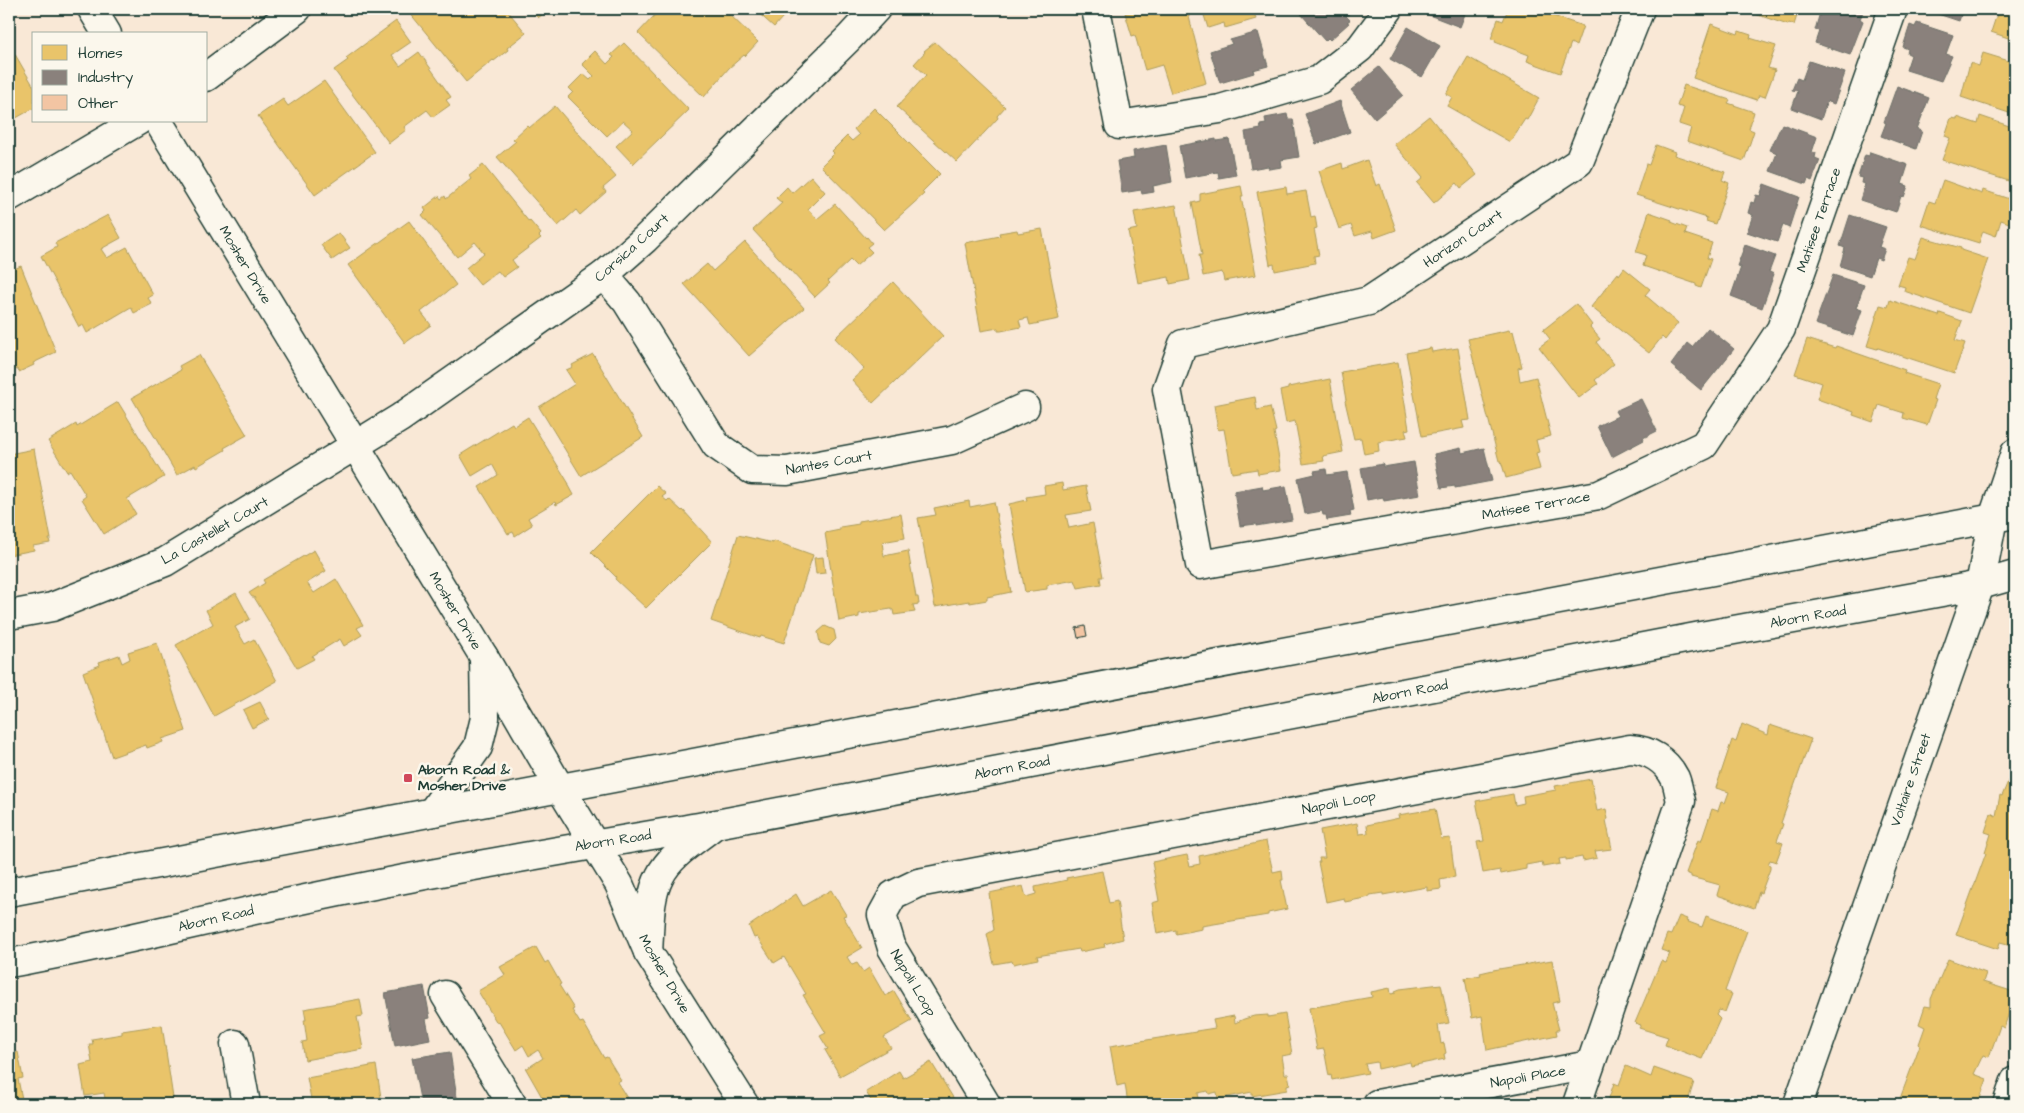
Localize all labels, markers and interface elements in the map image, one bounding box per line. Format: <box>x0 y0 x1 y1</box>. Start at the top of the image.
legend <box>32 32 208 122</box>
text: Homes <box>78 43 123 64</box>
text: Industry <box>78 67 133 89</box>
text: Other <box>78 93 118 114</box>
street label: Matisee Terrace <box>1792 165 1846 275</box>
street label: Horizon Court <box>1419 205 1507 273</box>
street label: Corsica Court <box>590 209 674 287</box>
street label: Mosher Drive <box>214 222 276 308</box>
street label: Nantes Court <box>784 446 874 480</box>
street label: Matisee Terrace <box>1480 487 1592 525</box>
street label: La Castellet Court <box>157 492 273 570</box>
street label: Mosher Drive <box>424 568 486 654</box>
street label: Aborn Road <box>1768 600 1848 634</box>
street label: Aborn Road <box>1370 675 1450 709</box>
street label: Voltaire Street <box>1886 730 1936 830</box>
street label: Aborn Road <box>972 751 1052 785</box>
place label: Aborn Road & Mosher Drive <box>418 760 511 796</box>
marker: Aborn Road & Mosher Drive <box>402 772 414 784</box>
street label: Napoli Loop <box>1300 786 1378 820</box>
street label: Aborn Road <box>573 825 653 857</box>
street label: Aborn Road <box>176 901 256 937</box>
street label: Mosher Drive <box>633 931 695 1018</box>
street label: Napoli Loop <box>885 946 941 1020</box>
street label: Napoli Place <box>1489 1060 1568 1093</box>

